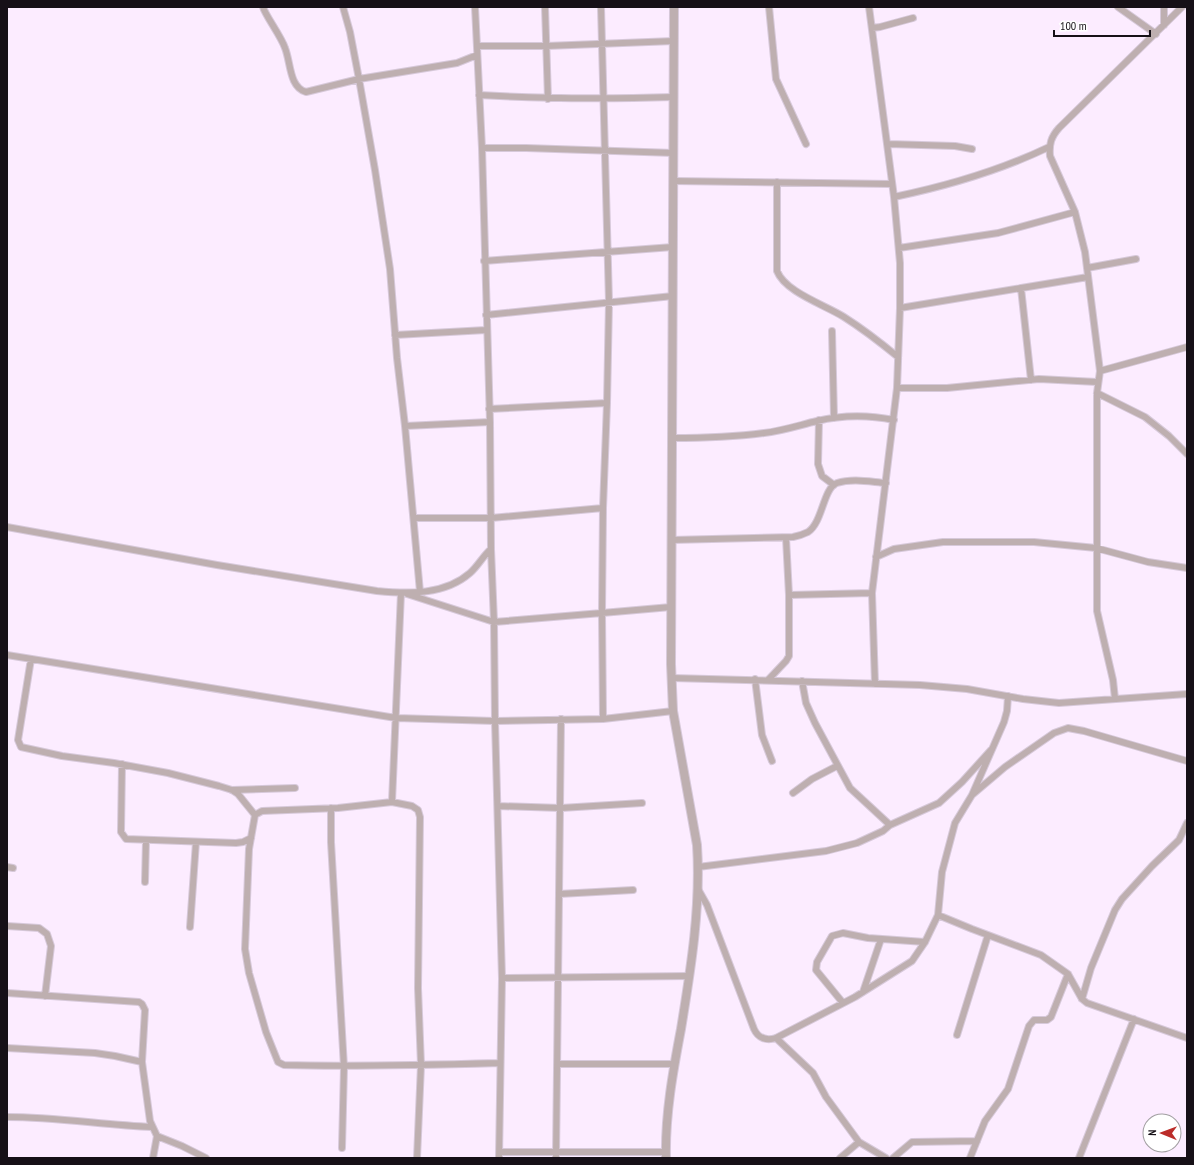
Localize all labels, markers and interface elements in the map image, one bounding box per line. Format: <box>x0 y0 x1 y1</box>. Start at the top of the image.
scale bar <box>1054 12 1150 38</box>
text: 100 m <box>1060 18 1087 33</box>
north arrow <box>1142 1113 1182 1153</box>
text: N <box>1145 1130 1159 1136</box>

